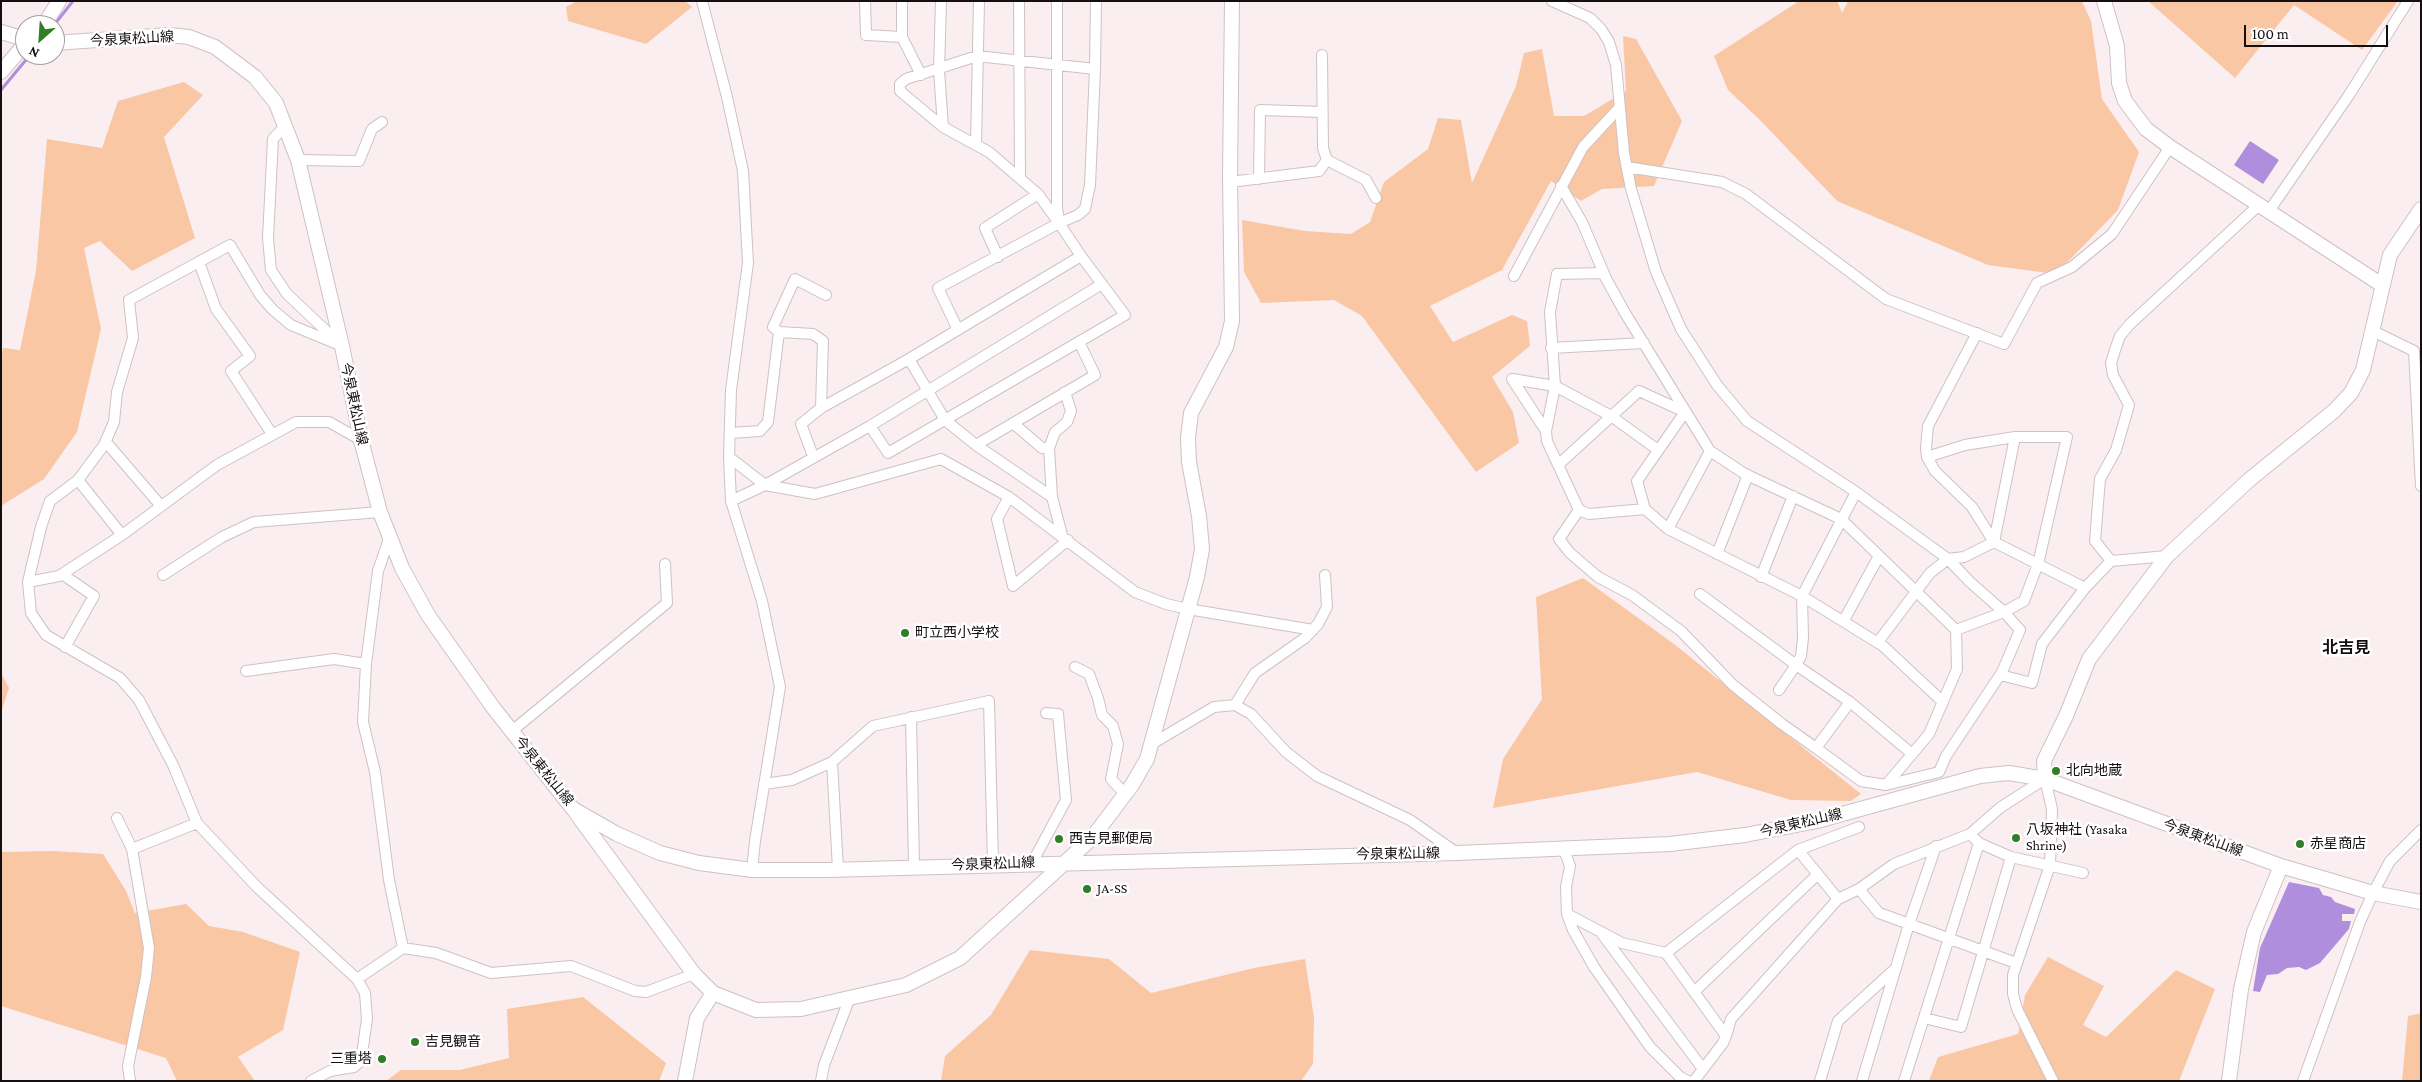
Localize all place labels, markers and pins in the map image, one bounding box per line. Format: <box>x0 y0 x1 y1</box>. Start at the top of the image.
place label: 町立西小学校 <box>915 625 999 641</box>
marker: 町立西小学校 <box>899 627 911 639</box>
place label: 北向地蔵 <box>2066 763 2122 779</box>
marker: 北向地蔵 <box>2050 765 2062 777</box>
place label: 八坂神社 (Yasaka Shrine) <box>2026 822 2128 854</box>
place label: 西吉見郵便局 <box>1069 831 1153 847</box>
marker: 八坂神社 (Yasaka Shrine) <box>2010 832 2022 844</box>
marker: 西吉見郵便局 <box>1053 833 1065 845</box>
place label: 赤星商店 <box>2310 836 2366 852</box>
marker: 赤星商店 <box>2294 838 2306 850</box>
place label: JA-SS <box>1097 881 1127 897</box>
marker: JA-SS <box>1081 883 1093 895</box>
place label: 吉見観音 <box>425 1034 481 1050</box>
marker: 吉見観音 <box>409 1036 421 1048</box>
place label: 三重塔 <box>330 1051 372 1067</box>
marker: 三重塔 <box>376 1053 388 1065</box>

